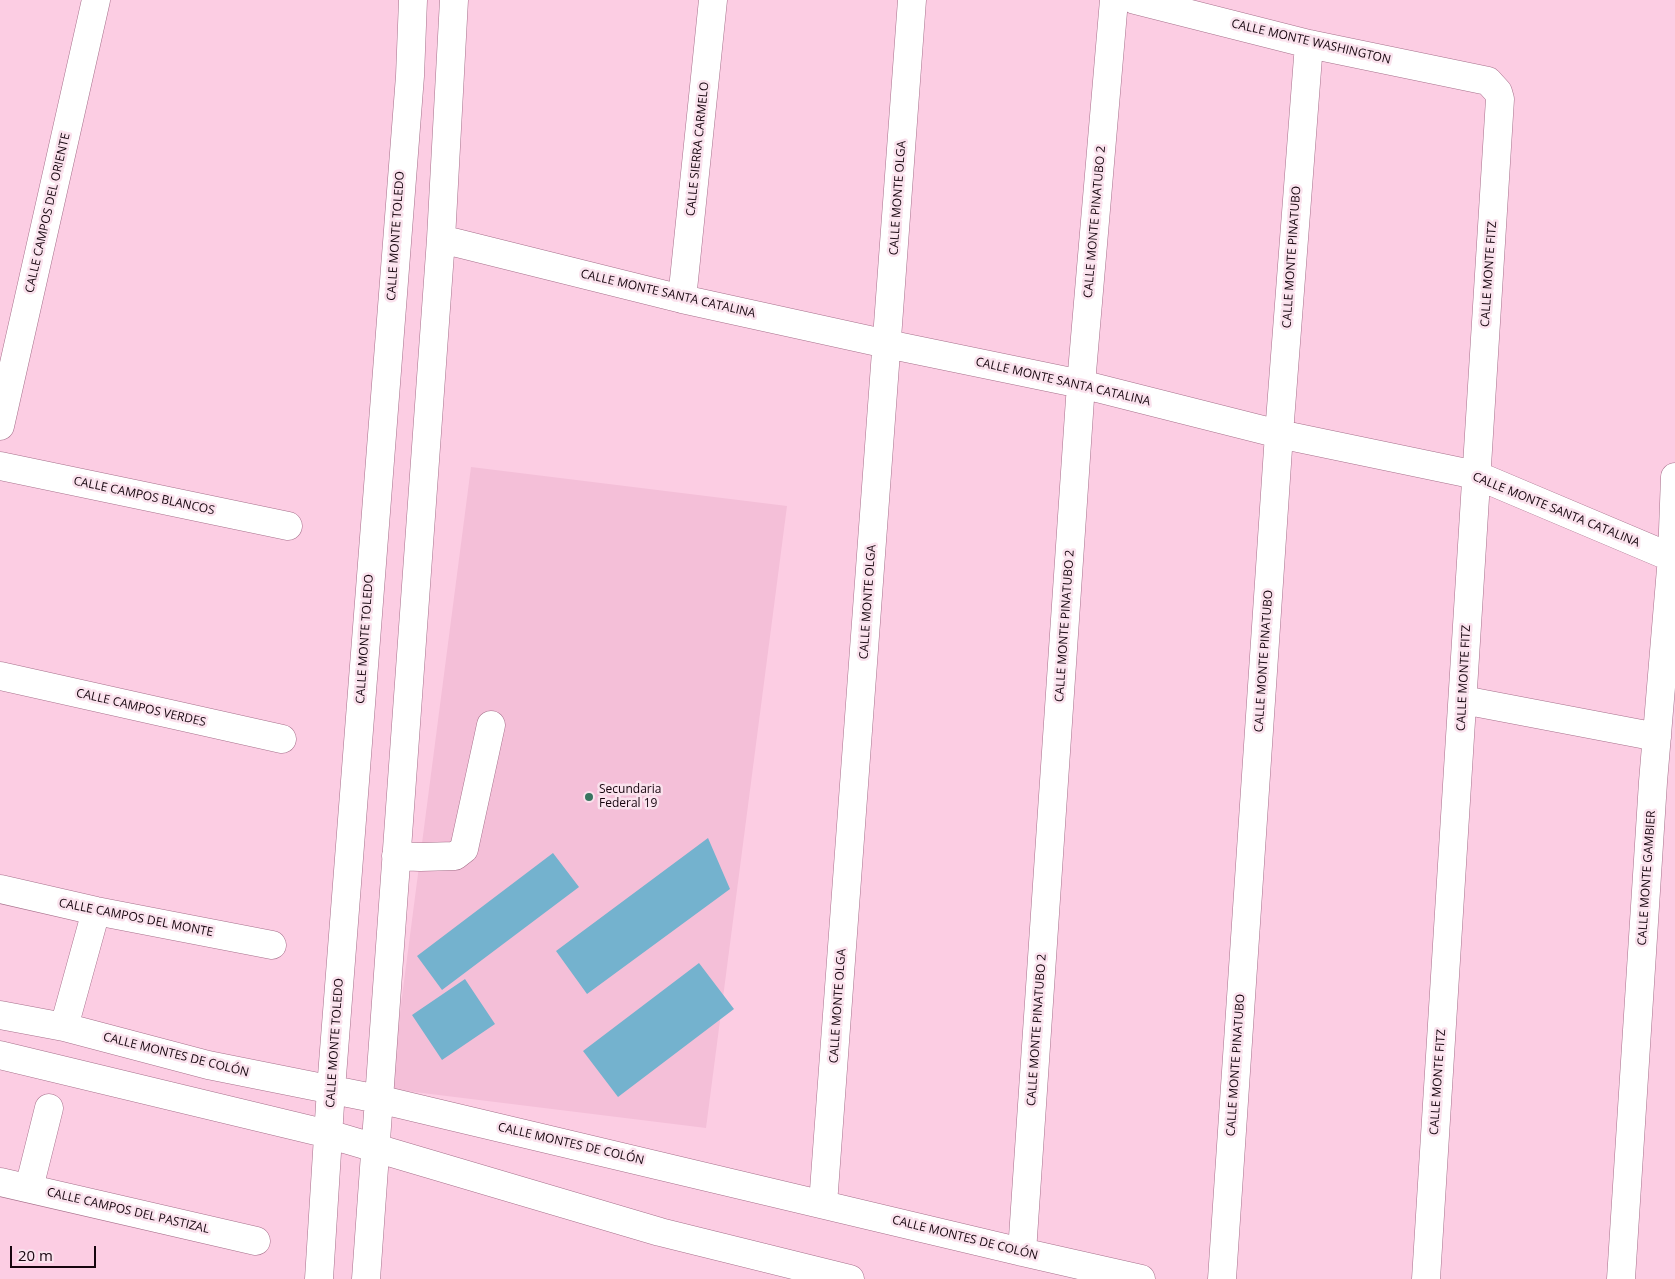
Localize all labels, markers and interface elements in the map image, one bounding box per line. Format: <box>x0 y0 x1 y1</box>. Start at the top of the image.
street label: CALLE MONTE WASHINGTON <box>1230 17 1392 67</box>
street label: CALLE SIERRA CARMELO <box>684 81 712 217</box>
street label: CALLE CAMPOS DEL ORIENTE <box>23 132 73 294</box>
street label: CALLE MONTE OLGA <box>887 140 909 256</box>
street label: CALLE MONTE PINATUBO 2 <box>1081 145 1109 299</box>
street label: CALLE MONTE TOLEDO <box>384 171 408 301</box>
street label: CALLE MONTE PINATUBO <box>1280 185 1304 329</box>
street label: CALLE MONTE FITZ <box>1478 221 1500 327</box>
street label: CALLE MONTE SANTA CATALINA <box>579 267 757 321</box>
street label: CALLE MONTE SANTA CATALINA <box>974 355 1152 409</box>
street label: CALLE MONTE SANTA CATALINA <box>1470 470 1642 550</box>
street label: CALLE CAMPOS BLANCOS <box>72 474 216 518</box>
street label: CALLE MONTE OLGA <box>857 544 879 660</box>
street label: CALLE MONTE PINATUBO 2 <box>1052 549 1078 703</box>
street label: CALLE MONTE TOLEDO <box>353 574 377 704</box>
street label: CALLE MONTE PINATUBO <box>1252 589 1276 733</box>
street label: CALLE MONTE FITZ <box>1454 625 1474 731</box>
street label: CALLE CAMPOS VERDES <box>75 686 207 730</box>
place label: Secundaria Federal 19 <box>599 783 661 811</box>
marker: Secundaria Federal 19 <box>583 791 595 803</box>
street label: CALLE MONTE GAMBIER <box>1635 810 1659 946</box>
street label: CALLE CAMPOS DEL MONTE <box>58 896 214 940</box>
street label: CALLE MONTE OLGA <box>827 948 849 1064</box>
street label: CALLE MONTE PINATUBO 2 <box>1024 953 1050 1107</box>
street label: CALLE MONTE TOLEDO <box>323 978 347 1108</box>
street label: CALLE MONTE PINATUBO <box>1224 993 1248 1137</box>
street label: CALLE MONTE FITZ <box>1427 1029 1449 1135</box>
street label: CALLE MONTES DE COLÓN <box>102 1030 250 1080</box>
street label: CALLE MONTES DE COLÓN <box>496 1120 646 1168</box>
street label: CALLE CAMPOS DEL PASTIZAL <box>45 1185 211 1237</box>
street label: CALLE MONTES DE COLÓN <box>891 1213 1039 1263</box>
scale bar <box>12 1236 99 1268</box>
text: 20 m <box>18 1245 53 1265</box>

